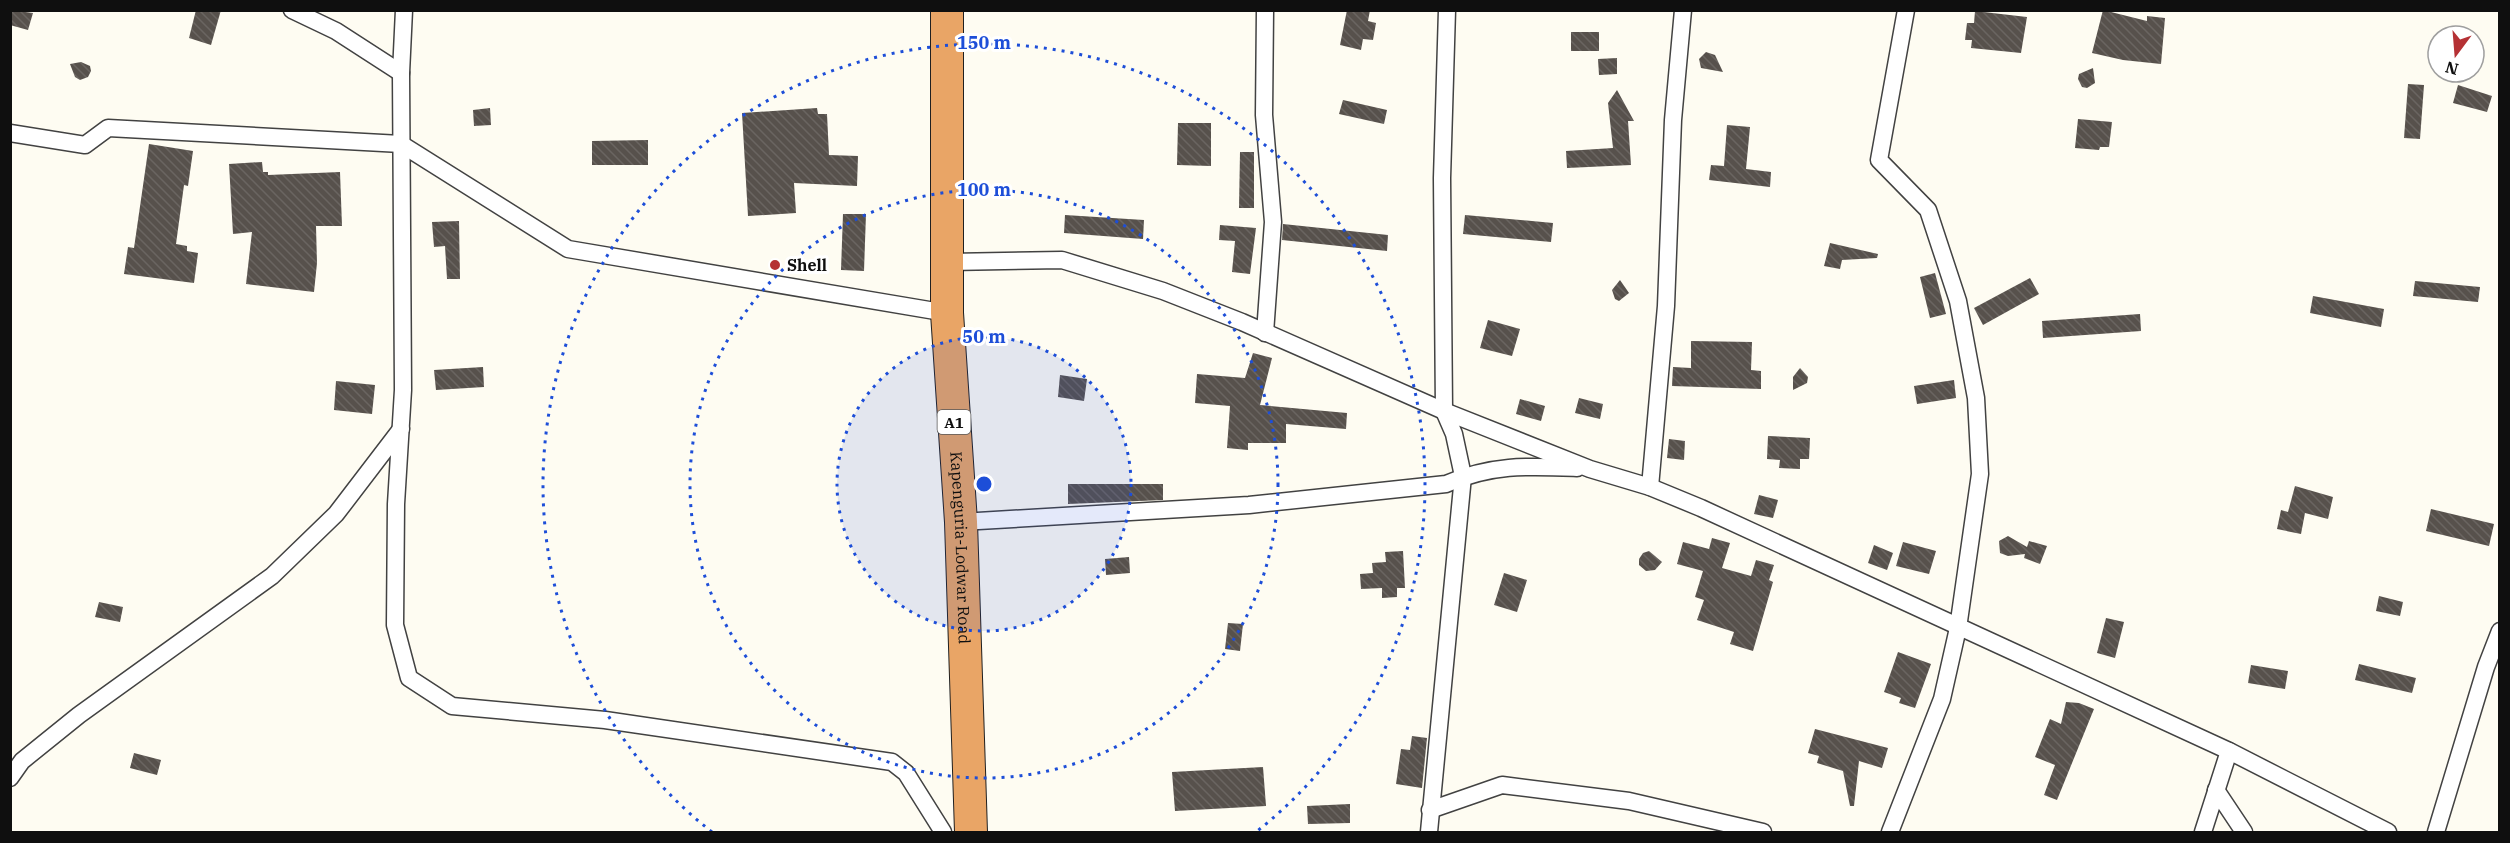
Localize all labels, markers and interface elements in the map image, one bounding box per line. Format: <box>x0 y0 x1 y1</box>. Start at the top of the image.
north arrow <box>2426 24 2486 84</box>
text: 150 m <box>957 31 1012 54</box>
text: N <box>2443 57 2461 80</box>
text: 100 m <box>957 178 1012 201</box>
place label: Shell <box>787 255 827 275</box>
marker: Shell <box>768 258 782 272</box>
text: 50 m <box>962 325 1006 348</box>
road number: A1 <box>938 410 970 434</box>
street label: Kapenguria-Lodwar Road <box>946 451 975 645</box>
centre of rings <box>974 474 994 494</box>

